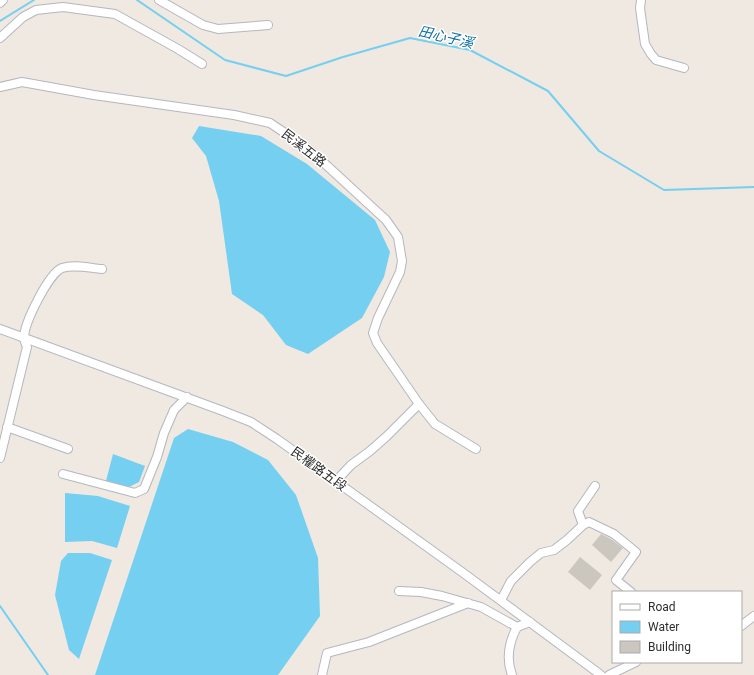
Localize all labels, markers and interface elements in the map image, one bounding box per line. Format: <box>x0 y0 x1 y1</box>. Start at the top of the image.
water label: 田心子溪 <box>417 23 477 52</box>
street label: 民溪五路 <box>279 126 329 170</box>
street label: 民權路五段 <box>288 444 350 494</box>
legend <box>612 591 742 663</box>
text: Road <box>648 600 676 614</box>
text: Water <box>648 620 679 634</box>
text: Building <box>648 640 691 654</box>

